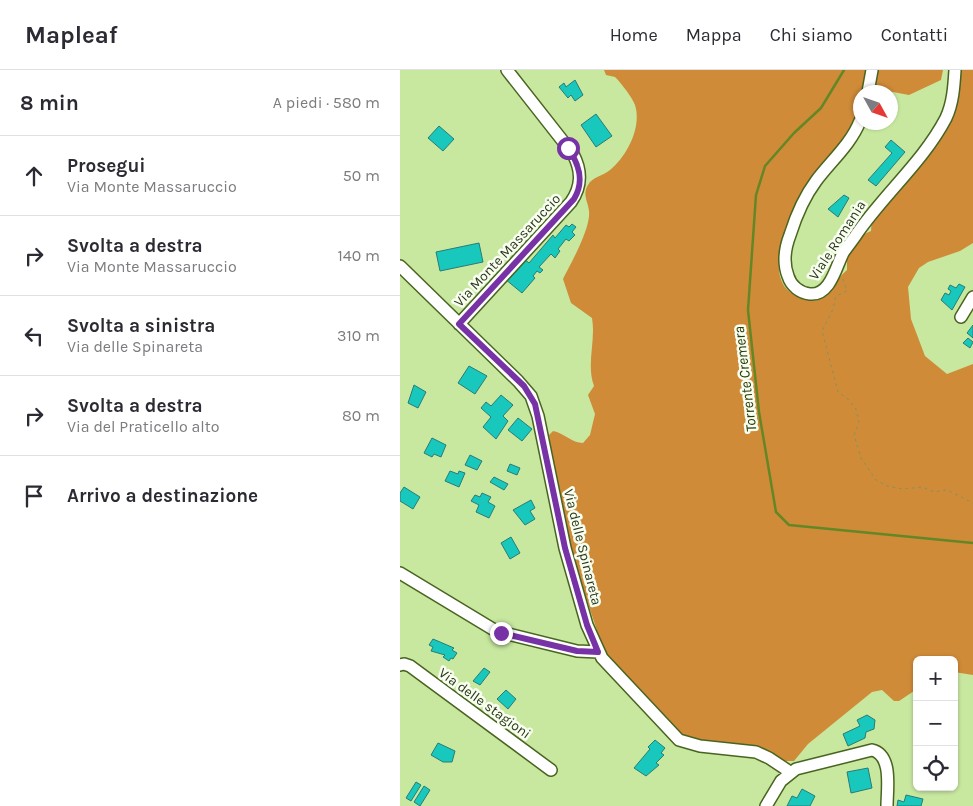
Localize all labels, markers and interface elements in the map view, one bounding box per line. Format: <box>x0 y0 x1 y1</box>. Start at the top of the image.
text: Mapleaf <box>25 21 118 49</box>
text: Home <box>610 24 658 46</box>
text: Mappa <box>686 24 742 46</box>
text: Chi siamo <box>770 24 853 46</box>
text: Contatti <box>881 24 948 46</box>
north arrow <box>853 85 898 130</box>
text: 8 min <box>20 91 79 115</box>
text: A piedi · 580 m <box>273 93 380 112</box>
route start <box>557 137 580 160</box>
text: Prosegui <box>67 155 146 177</box>
icon: ahead <box>20 162 48 190</box>
text: 50 m <box>343 166 380 185</box>
text: Via Monte Massaruccio <box>67 177 237 196</box>
street label: Via Monte Massaruccio <box>450 190 564 310</box>
street label: Viale Romania <box>805 197 869 283</box>
text: Svolta a destra <box>67 235 203 257</box>
icon: right <box>20 242 48 270</box>
text: 140 m <box>338 246 380 265</box>
text: Via Monte Massaruccio <box>67 257 237 276</box>
text: Svolta a sinistra <box>67 315 215 337</box>
icon: left <box>20 322 48 350</box>
water label: Torrente Cremera <box>730 325 760 433</box>
text: 310 m <box>337 326 380 345</box>
text: Via delle Spinareta <box>67 337 203 356</box>
text: Svolta a destra <box>67 395 203 417</box>
icon: right <box>20 402 48 430</box>
text: 80 m <box>342 406 380 425</box>
text: Via del Praticello alto <box>67 417 220 436</box>
icon: arrive <box>20 482 48 510</box>
text: Arrivo a destinazione <box>67 485 258 507</box>
street label: Via delle Spinareta <box>560 487 605 607</box>
route end <box>490 622 513 645</box>
map controls <box>913 656 958 791</box>
button: + <box>913 656 958 701</box>
street label: Via delle stagioni <box>435 664 534 742</box>
button: − <box>913 701 958 746</box>
button: locate <box>913 746 958 791</box>

